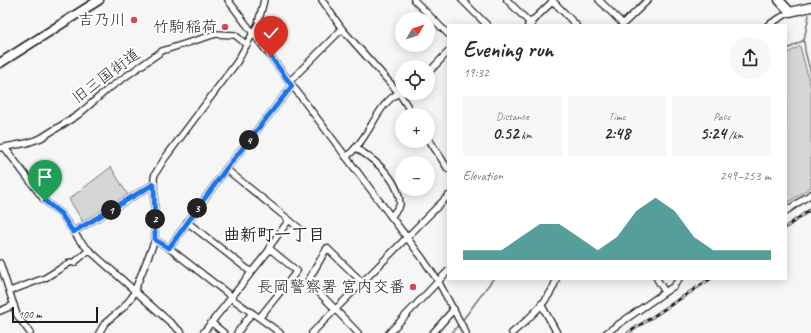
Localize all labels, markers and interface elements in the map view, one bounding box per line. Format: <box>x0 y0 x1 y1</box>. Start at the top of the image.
place label: 吉乃川 <box>78 10 126 30</box>
north arrow <box>395 12 435 52</box>
map controls <box>395 12 435 196</box>
marker: 吉乃川 <box>129 15 139 25</box>
pin <box>254 16 288 57</box>
place label: 竹駒稲荷 <box>153 17 217 37</box>
marker: 竹駒稲荷 <box>220 22 230 32</box>
icon: check <box>260 22 282 44</box>
text: Evening run <box>463 36 553 64</box>
button: share <box>729 37 771 79</box>
street label: 旧三国街道 <box>68 44 144 108</box>
button: locate <box>395 60 435 100</box>
text: 19:32 <box>463 65 489 81</box>
button: + <box>395 108 435 148</box>
text: Distance <box>496 109 529 123</box>
text: Time <box>609 109 625 123</box>
text: Pace <box>713 109 730 123</box>
text: 0.52 <box>493 123 519 144</box>
text: 2:48 <box>604 123 630 144</box>
text: 5:24 <box>700 123 726 144</box>
text: km <box>519 128 532 142</box>
text: /km <box>726 128 743 142</box>
pin: 4 <box>239 130 259 150</box>
text: 4 <box>247 133 251 147</box>
button: − <box>395 156 435 196</box>
pin <box>28 160 62 201</box>
icon: arrive <box>34 166 56 188</box>
text: Elevation <box>463 168 503 184</box>
text: 249–253 m <box>720 168 771 184</box>
pin: 3 <box>187 198 207 218</box>
pin: 1 <box>101 200 121 220</box>
text: 3 <box>195 201 199 215</box>
text: 1 <box>109 203 113 217</box>
pin: 2 <box>145 209 165 229</box>
text: 2 <box>153 212 157 226</box>
district label: 曲新町一丁目 <box>223 224 325 245</box>
place label: 長岡警察署 宮内交番 <box>257 277 405 297</box>
marker: 長岡警察署 宮内交番 <box>408 282 418 292</box>
scale bar <box>12 305 98 324</box>
text: 100 m <box>18 307 42 321</box>

